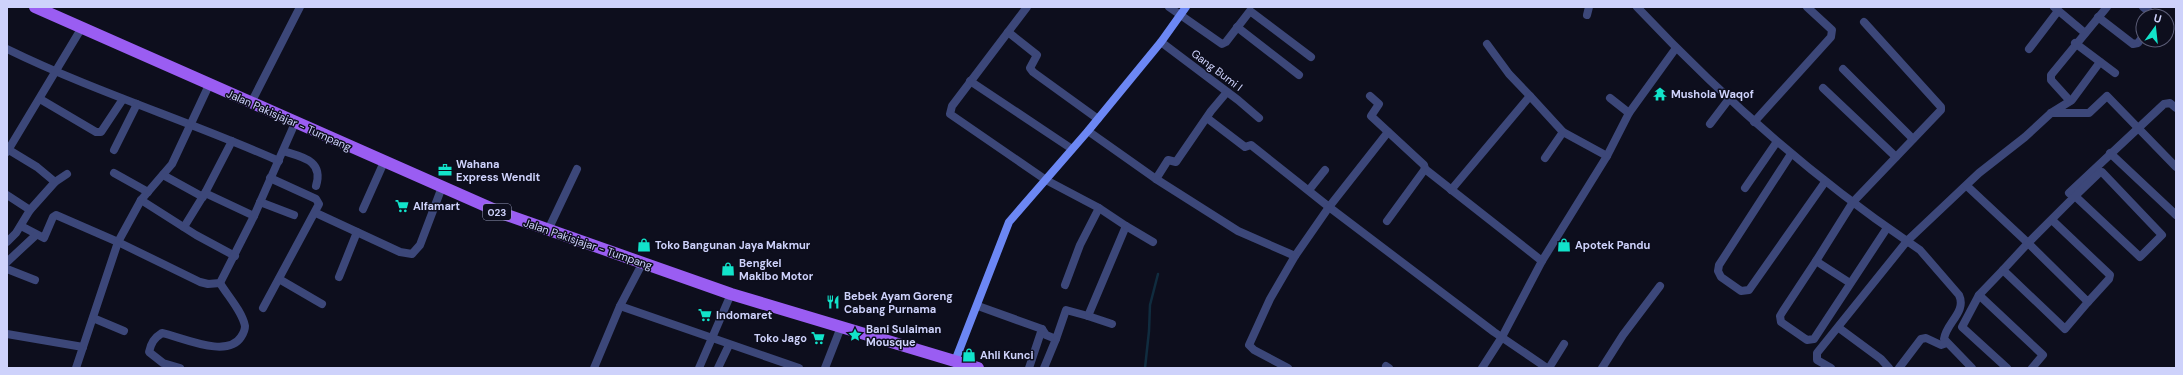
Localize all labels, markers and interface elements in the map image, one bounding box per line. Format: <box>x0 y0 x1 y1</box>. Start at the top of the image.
north arrow <box>2135 8 2175 48</box>
text: U <box>2152 11 2163 26</box>
street label: Gang Bumi I <box>1189 46 1245 94</box>
street label: Jalan Pakisjajar - Tumpang <box>224 86 354 154</box>
temple icon: Mushola Waqof <box>1652 86 1668 102</box>
place label: Mushola Waqof <box>1671 87 1754 101</box>
place label: Wahana Express Wendit <box>456 157 540 184</box>
office icon: Wahana Express Wendit <box>437 162 453 178</box>
supermarket icon: Alfamart <box>394 198 410 214</box>
place label: Alfamart <box>413 199 460 213</box>
road number: 023 <box>483 204 511 220</box>
street label: Jalan Pakisjajar - Tumpang <box>522 215 654 273</box>
shop icon: Toko Bangunan Jaya Makmur <box>636 237 652 253</box>
shop icon: Apotek Pandu <box>1556 237 1572 253</box>
place label: Toko Bangunan Jaya Makmur <box>655 238 811 252</box>
place label: Apotek Pandu <box>1575 238 1651 252</box>
place label: Bengkel Makibo Motor <box>739 256 814 283</box>
shop icon: Bengkel Makibo Motor <box>720 261 736 277</box>
place label: Bebek Ayam Goreng Cabang Purnama <box>844 289 953 316</box>
restaurant icon: Bebek Ayam Goreng Cabang Purnama <box>825 294 841 310</box>
supermarket icon: Indomaret <box>697 307 713 323</box>
place label: Indomaret <box>716 308 772 322</box>
place label: Bani Sulaiman Mousque <box>866 322 941 349</box>
place icon: Bani Sulaiman Mousque <box>847 327 863 343</box>
supermarket icon: Toko Jago <box>810 330 826 346</box>
place label: Toko Jago <box>754 331 807 345</box>
shop icon: Ahli Kunci <box>961 347 977 363</box>
place label: Ahli Kunci <box>980 348 1034 362</box>

